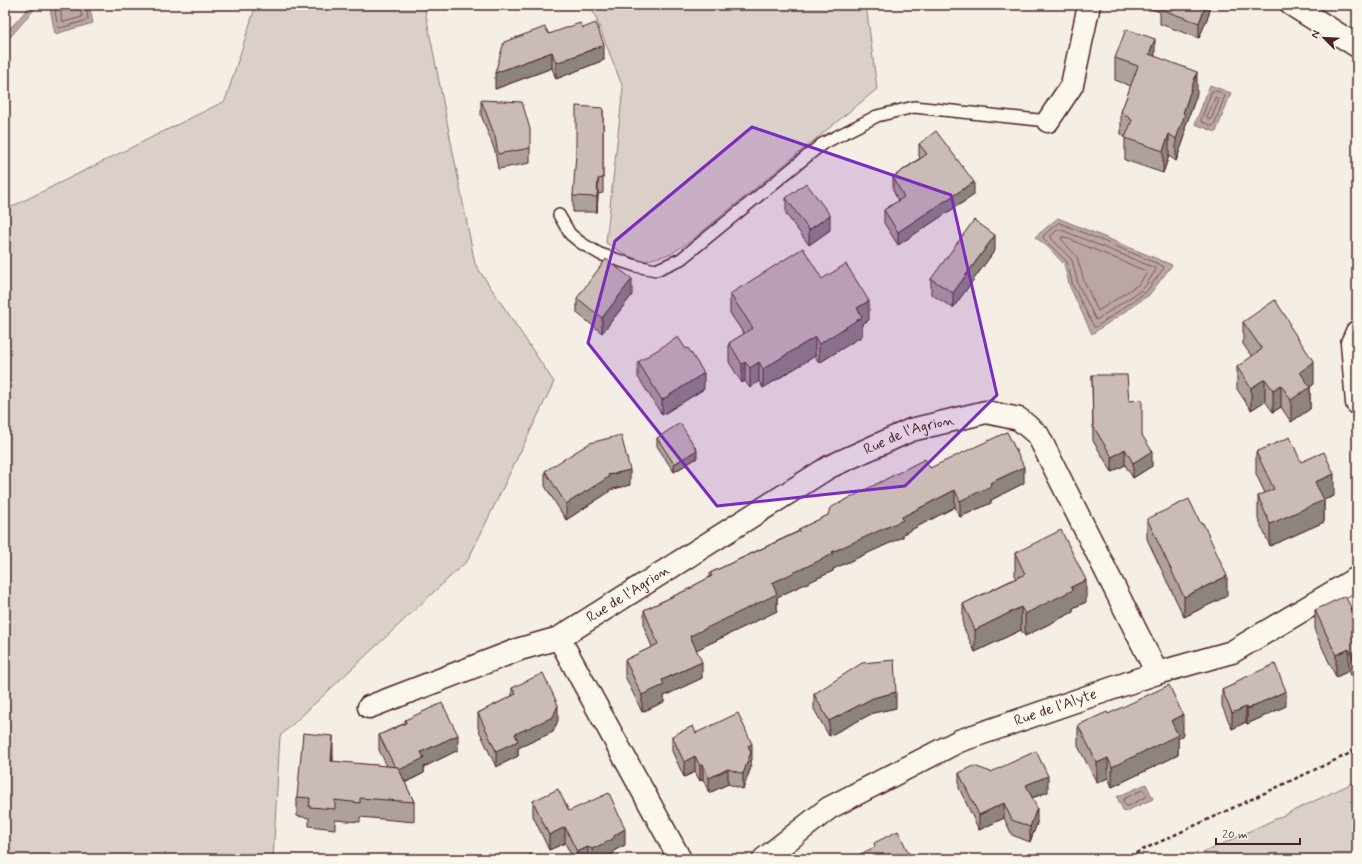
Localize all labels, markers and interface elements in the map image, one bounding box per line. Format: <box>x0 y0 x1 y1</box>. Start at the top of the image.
north arrow <box>1304 18 1344 58</box>
text: N <box>1308 28 1324 41</box>
street label: Rue de l'Agrion <box>860 410 956 460</box>
street label: Rue de l'Agrion <box>583 560 674 628</box>
street label: Rue de l'Alyte <box>1011 684 1100 731</box>
scale bar <box>1216 820 1300 846</box>
text: 20 m <box>1222 827 1248 843</box>

